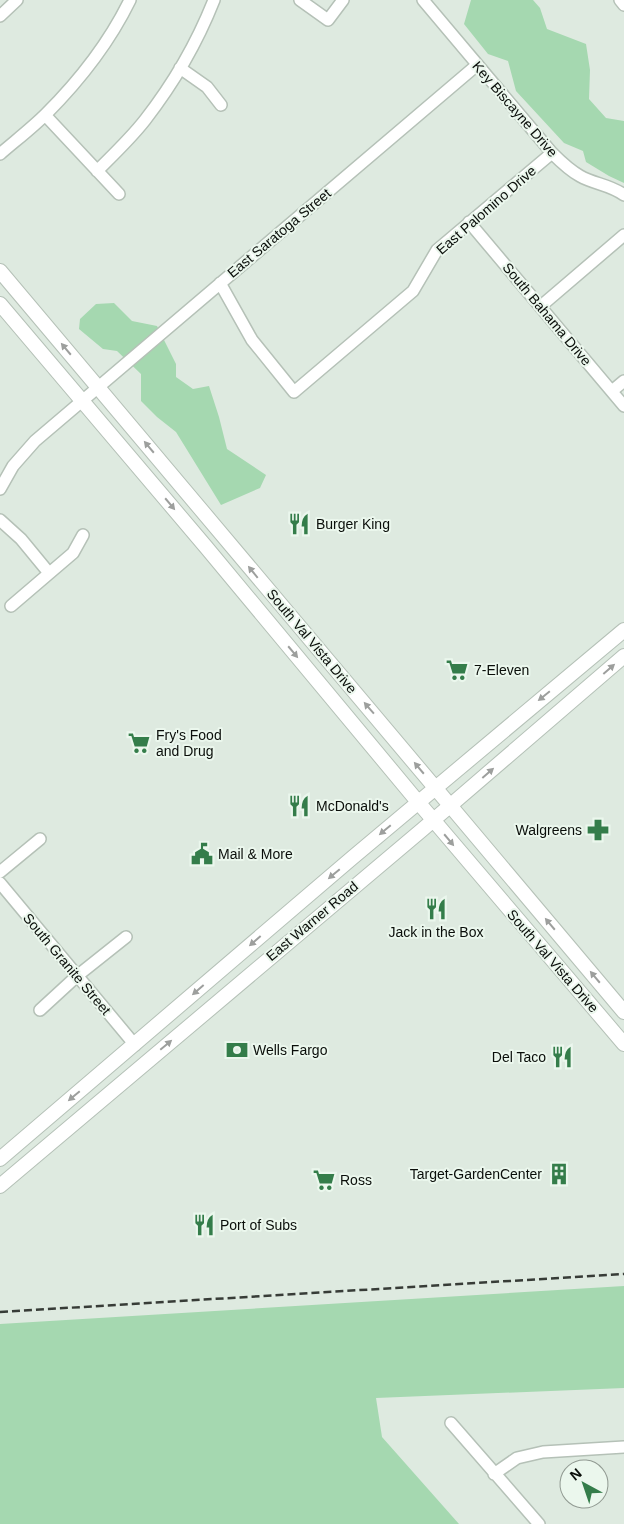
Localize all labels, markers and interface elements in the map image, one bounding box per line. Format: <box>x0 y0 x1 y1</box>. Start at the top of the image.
street label: Key Biscayne Drive <box>469 58 561 160</box>
street label: East Palomino Drive <box>433 162 539 258</box>
street label: East Saratoga Street <box>224 185 334 281</box>
street label: South Bahama Drive <box>499 259 595 369</box>
one-way arrow <box>61 343 72 356</box>
one-way arrow <box>143 441 154 454</box>
one-way arrow <box>164 498 175 510</box>
restaurant icon: Burger King <box>286 511 312 537</box>
place label: Burger King <box>316 516 390 532</box>
one-way arrow <box>247 566 259 578</box>
street label: South Val Vista Drive <box>264 586 360 696</box>
one-way arrow <box>288 645 299 658</box>
supermarket icon: 7-Eleven <box>444 657 470 683</box>
place label: 7-Eleven <box>474 662 529 678</box>
one-way arrow <box>603 663 615 675</box>
one-way arrow <box>538 691 551 702</box>
one-way arrow <box>363 701 374 714</box>
place label: Fry's Food and Drug <box>156 727 222 759</box>
supermarket icon: Fry's Food and Drug <box>126 730 152 756</box>
one-way arrow <box>414 761 425 774</box>
one-way arrow <box>482 768 494 779</box>
restaurant icon: McDonald's <box>286 793 312 819</box>
place label: McDonald's <box>316 798 389 814</box>
pharmacy icon: Walgreens <box>585 817 611 843</box>
place label: Walgreens <box>516 822 582 838</box>
one-way arrow <box>379 825 392 836</box>
one-way arrow <box>444 833 455 846</box>
public building icon: Mail & More <box>189 841 215 867</box>
place label: Mail & More <box>218 846 293 862</box>
one-way arrow <box>327 868 340 879</box>
street label: East Warner Road <box>263 878 361 964</box>
restaurant icon: Jack in the Box <box>423 896 449 922</box>
street label: South Val Vista Drive <box>504 906 602 1016</box>
street label: South Granite Street <box>20 910 114 1018</box>
one-way arrow <box>544 917 555 930</box>
place label: Jack in the Box <box>389 924 483 940</box>
one-way arrow <box>248 936 261 947</box>
one-way arrow <box>589 971 600 984</box>
one-way arrow <box>192 985 205 996</box>
bank icon: Wells Fargo <box>224 1037 250 1063</box>
one-way arrow <box>159 1039 171 1051</box>
place label: Wells Fargo <box>253 1042 328 1058</box>
restaurant icon: Del Taco <box>549 1044 575 1070</box>
place label: Del Taco <box>492 1049 546 1065</box>
one-way arrow <box>68 1090 81 1101</box>
building icon: Target-GardenCenter <box>546 1161 572 1187</box>
place label: Target-GardenCenter <box>410 1166 542 1182</box>
supermarket icon: Ross <box>311 1167 337 1193</box>
place label: Ross <box>340 1172 372 1188</box>
restaurant icon: Port of Subs <box>191 1212 217 1238</box>
place label: Port of Subs <box>220 1217 297 1233</box>
north arrow <box>559 1459 609 1509</box>
text: N <box>567 1465 585 1483</box>

